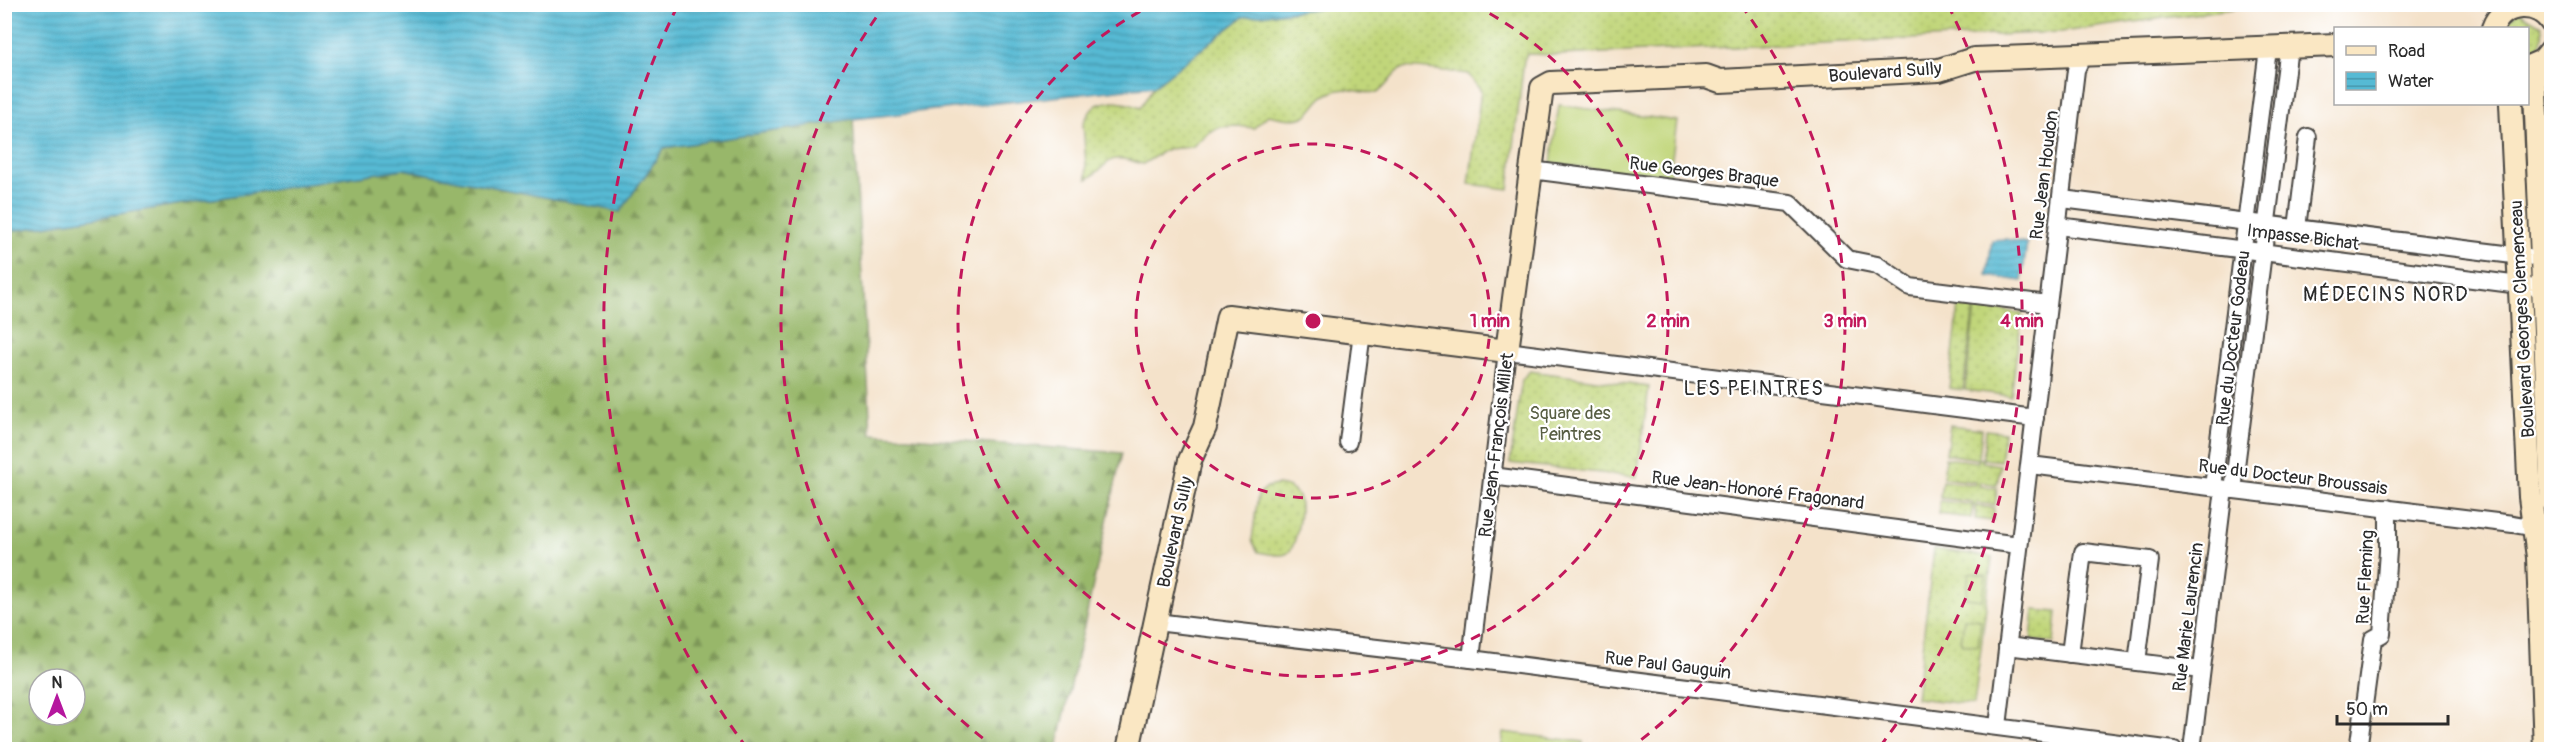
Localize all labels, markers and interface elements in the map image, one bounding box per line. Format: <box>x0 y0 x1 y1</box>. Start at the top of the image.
legend <box>2334 27 2529 105</box>
text: Road <box>2388 40 2425 63</box>
street label: Boulevard Sully <box>1828 57 1943 88</box>
text: Water <box>2388 70 2434 93</box>
street label: Rue Jean Houdon <box>2025 109 2064 241</box>
street label: Rue Georges Braque <box>1628 152 1780 193</box>
street label: Boulevard Georges Clemenceau <box>2505 200 2540 438</box>
street label: Impasse Bichat <box>2246 219 2361 256</box>
street label: Rue du Docteur Godeau <box>2211 249 2256 427</box>
district label: MÉDECINS NORD <box>2303 282 2469 307</box>
text: 1 min <box>1470 310 1510 333</box>
text: 2 min <box>1646 310 1690 333</box>
text: 3 min <box>1823 310 1867 333</box>
text: 4 min <box>2000 310 2044 333</box>
centre of rings <box>1303 311 1323 331</box>
street label: Rue Jean-François Millet <box>1474 351 1519 539</box>
district label: LES PEINTRES <box>1683 376 1825 401</box>
park label: Square des Peintres <box>1529 402 1611 446</box>
street label: Rue du Docteur Broussais <box>2197 454 2389 501</box>
street label: Rue Jean-Honoré Fragonard <box>1650 466 1866 515</box>
street label: Boulevard Sully <box>1152 474 1199 590</box>
street label: Rue Fleming <box>2352 529 2379 625</box>
street label: Rue Marie Laurencin <box>2168 541 2209 693</box>
street label: Rue Paul Gauguin <box>1603 646 1732 685</box>
north arrow <box>27 667 87 727</box>
text: N <box>52 673 63 693</box>
scale bar <box>2337 688 2448 726</box>
text: 50 m <box>2346 698 2388 721</box>

